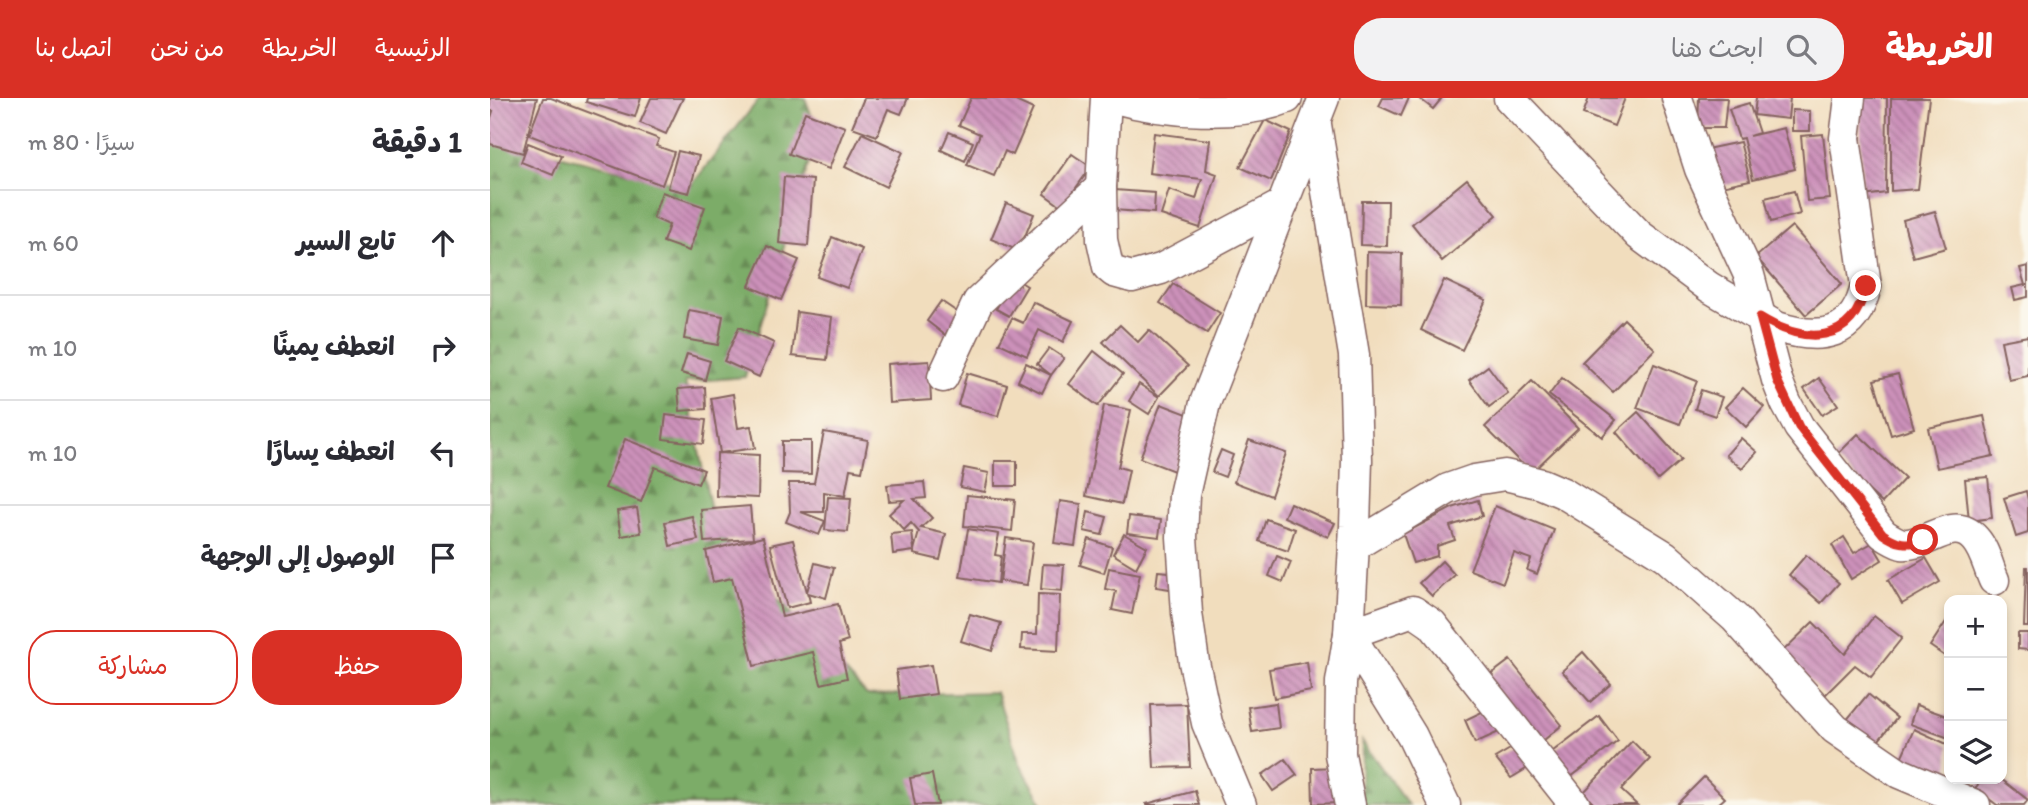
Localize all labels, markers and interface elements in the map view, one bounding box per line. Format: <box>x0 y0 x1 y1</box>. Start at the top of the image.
search box <box>1354 18 1844 81</box>
text: الخريطة <box>1886 27 1993 66</box>
icon: search <box>1782 30 1820 68</box>
text: ابحث هنا <box>1671 32 1764 64</box>
text: اتصل بنا <box>35 33 112 62</box>
text: من نحن <box>150 33 224 62</box>
text: الخريطة <box>262 33 337 62</box>
text: الرئيسية <box>375 33 450 62</box>
text: 1 دقيقة <box>372 123 462 160</box>
text: سيرًا · 80 m <box>28 128 135 156</box>
icon: ahead <box>424 224 462 262</box>
text: تابع السير <box>297 225 395 257</box>
text: 60 m <box>28 229 79 257</box>
route end <box>1850 270 1881 301</box>
icon: right <box>424 329 462 367</box>
text: انعطف يمينًا <box>273 330 395 362</box>
text: 10 m <box>28 334 77 362</box>
icon: left <box>424 434 462 472</box>
text: انعطف يسارًا <box>266 435 395 467</box>
text: 10 m <box>28 439 77 467</box>
route start <box>1907 524 1938 555</box>
icon: arrive <box>424 539 462 577</box>
text: الوصول إلى الوجهة <box>201 540 395 572</box>
map controls <box>1944 595 2007 784</box>
button: + <box>1944 595 2007 658</box>
button: مشاركة <box>28 630 238 705</box>
button: حفظ <box>252 630 462 705</box>
button: − <box>1944 658 2007 721</box>
button: layers <box>1944 721 2007 784</box>

